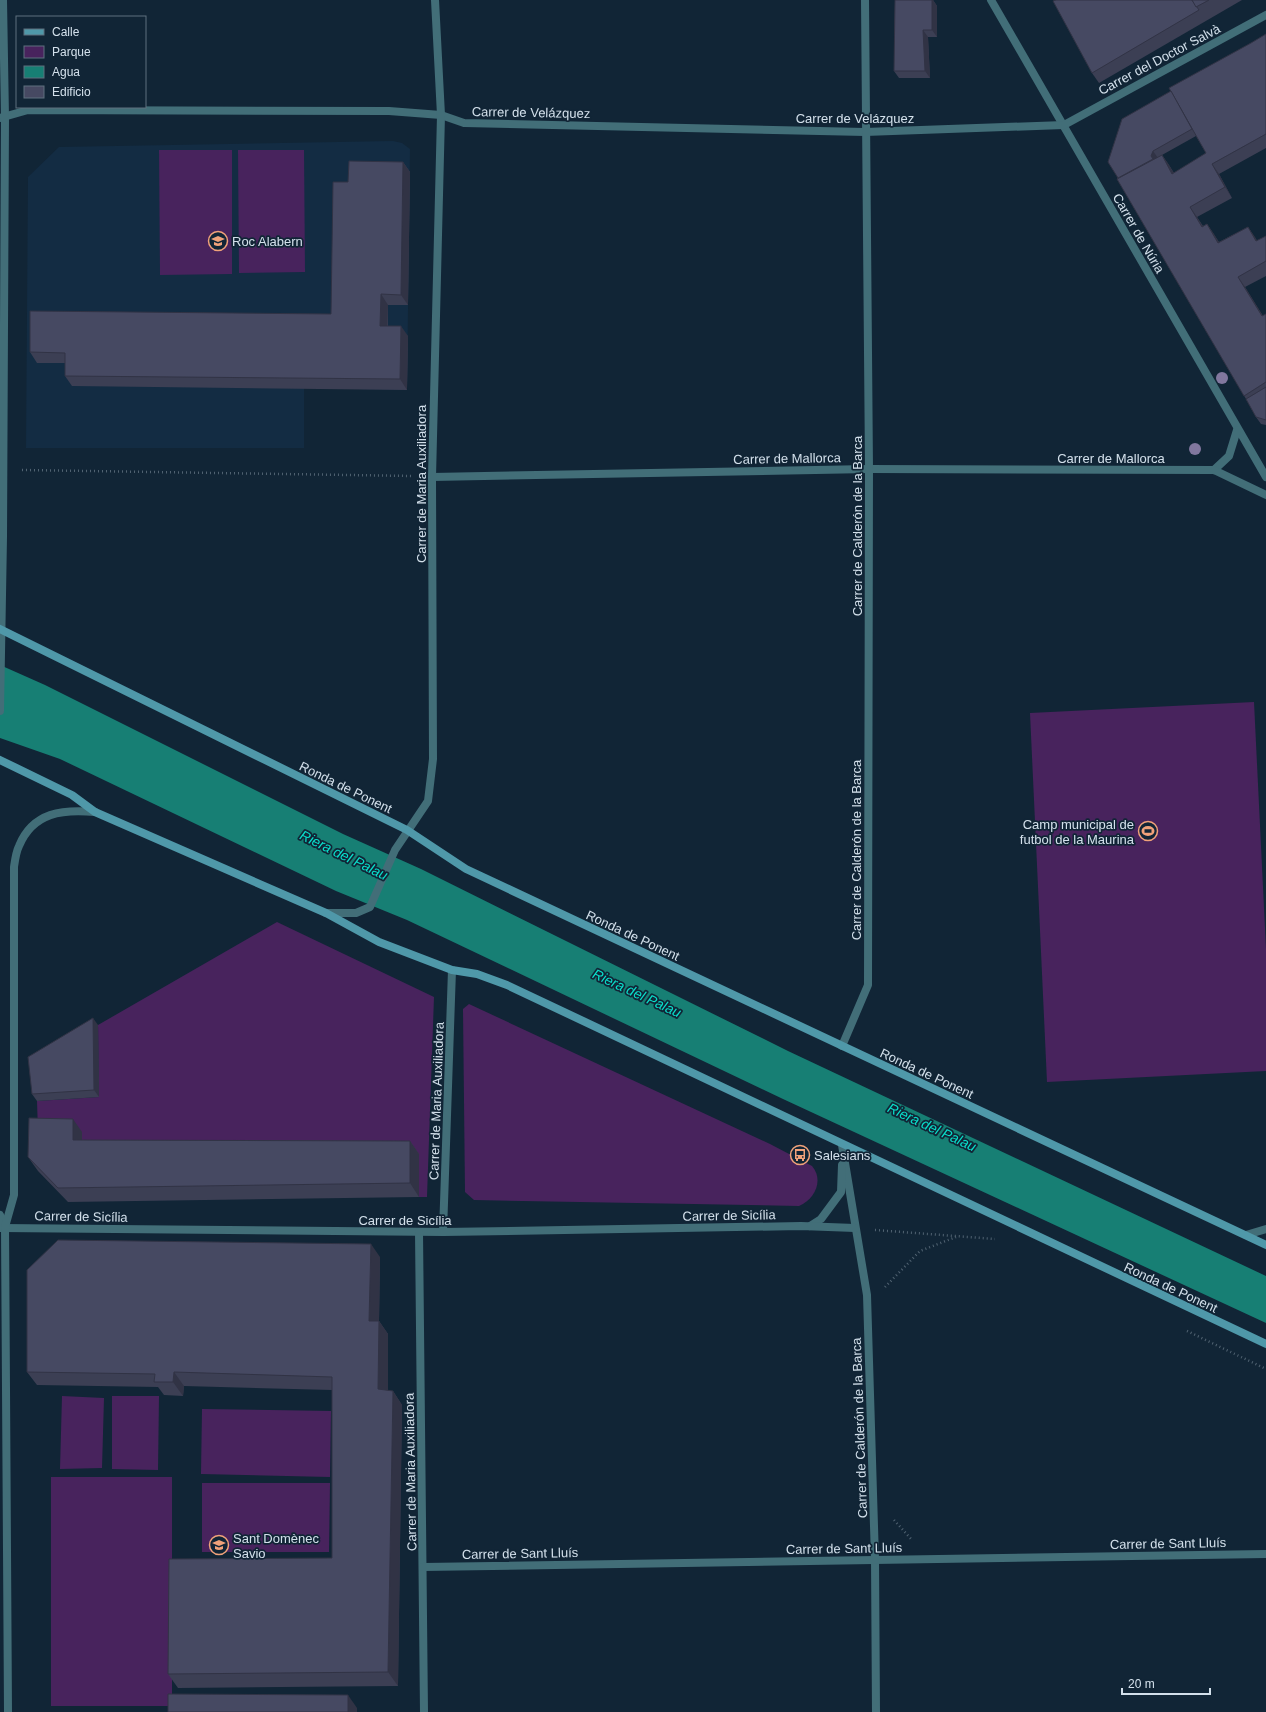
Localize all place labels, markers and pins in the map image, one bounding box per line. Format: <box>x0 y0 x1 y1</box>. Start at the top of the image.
school or university icon: Roc Alabern <box>207 230 229 252</box>
place label: Roc Alabern <box>232 234 303 249</box>
place label: Camp municipal de futbol de la Maurina <box>1020 817 1135 847</box>
sports icon: Camp municipal de futbol de la Maurina <box>1137 820 1159 842</box>
bus stop icon: Salesians <box>789 1144 811 1166</box>
place label: Salesians <box>814 1148 871 1163</box>
place label: Sant Domènec Savio <box>233 1531 319 1561</box>
school or university icon: Sant Domènec Savio <box>208 1534 230 1556</box>

